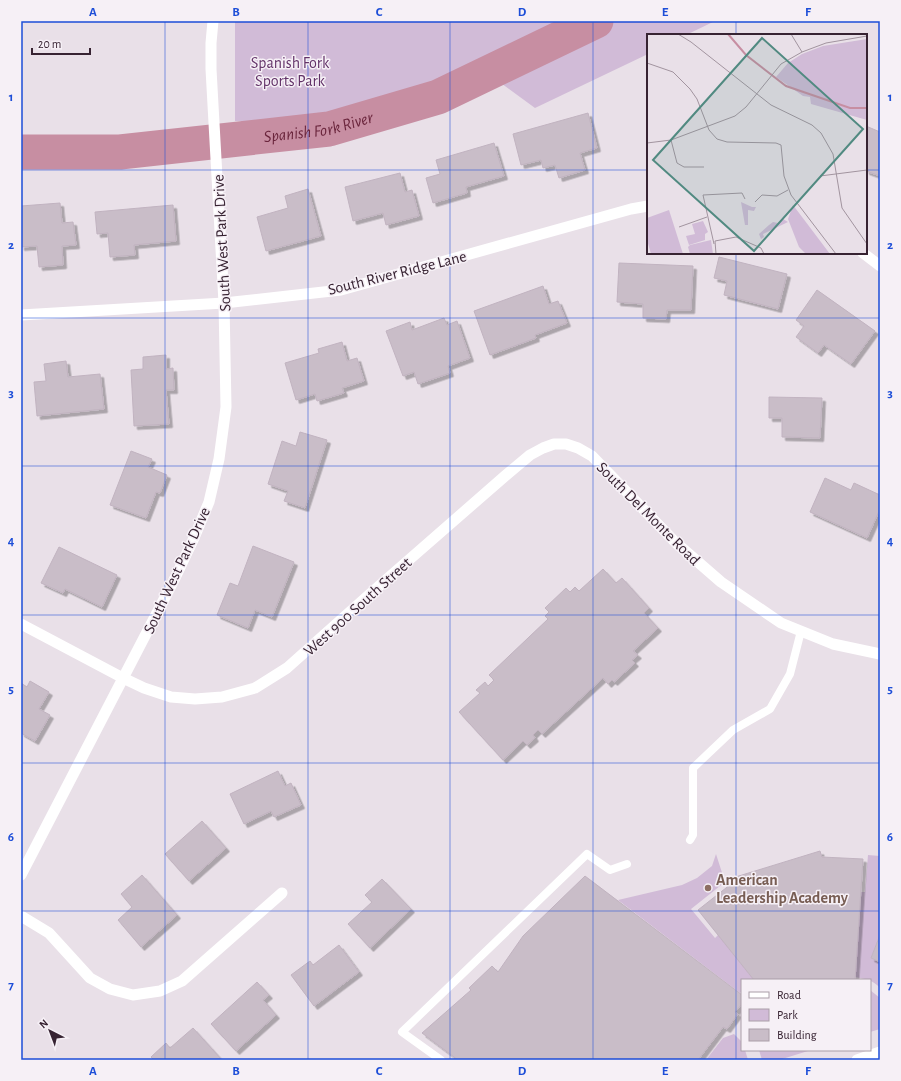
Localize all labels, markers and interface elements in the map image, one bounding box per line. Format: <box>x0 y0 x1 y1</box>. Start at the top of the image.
text: A <box>89 6 97 19</box>
text: B <box>232 6 240 19</box>
text: C <box>376 6 383 19</box>
text: D <box>518 6 527 19</box>
text: E <box>662 6 669 19</box>
text: F <box>805 6 812 19</box>
scale bar <box>32 30 90 56</box>
inset map <box>647 34 867 254</box>
text: 20 m <box>38 38 61 50</box>
park label: Spanish Fork Sports Park <box>251 55 330 89</box>
text: 1 <box>9 91 13 104</box>
text: 1 <box>888 91 892 104</box>
water label: Spanish Fork River <box>263 108 375 145</box>
street label: South West Park Drive <box>210 174 234 312</box>
text: 2 <box>8 239 14 252</box>
text: 2 <box>887 239 893 252</box>
street label: South River Ridge Lane <box>326 248 468 298</box>
text: 3 <box>8 387 14 400</box>
text: 3 <box>887 387 893 400</box>
street label: South Del Monte Road <box>594 459 703 568</box>
street label: South West Park Drive <box>141 505 213 636</box>
text: 4 <box>8 535 15 548</box>
text: 4 <box>887 535 894 548</box>
street label: West 900 South Street <box>301 554 415 659</box>
text: 5 <box>8 683 14 696</box>
text: 5 <box>887 683 893 696</box>
text: 6 <box>8 831 14 844</box>
text: 6 <box>887 831 893 844</box>
place label: American Leadership Academy <box>716 872 849 907</box>
marker: American Leadership Academy <box>703 883 713 893</box>
text: 7 <box>8 979 14 992</box>
legend <box>741 979 871 1051</box>
text: 7 <box>887 979 893 992</box>
text: Road <box>777 989 801 1001</box>
text: Park <box>777 1009 798 1021</box>
north arrow <box>30 1011 70 1051</box>
text: N <box>37 1017 50 1031</box>
text: Building <box>777 1029 817 1041</box>
text: A <box>89 1065 97 1078</box>
text: B <box>232 1065 240 1078</box>
text: C <box>376 1065 383 1078</box>
text: D <box>518 1065 527 1078</box>
text: E <box>662 1065 669 1078</box>
text: F <box>805 1065 812 1078</box>

